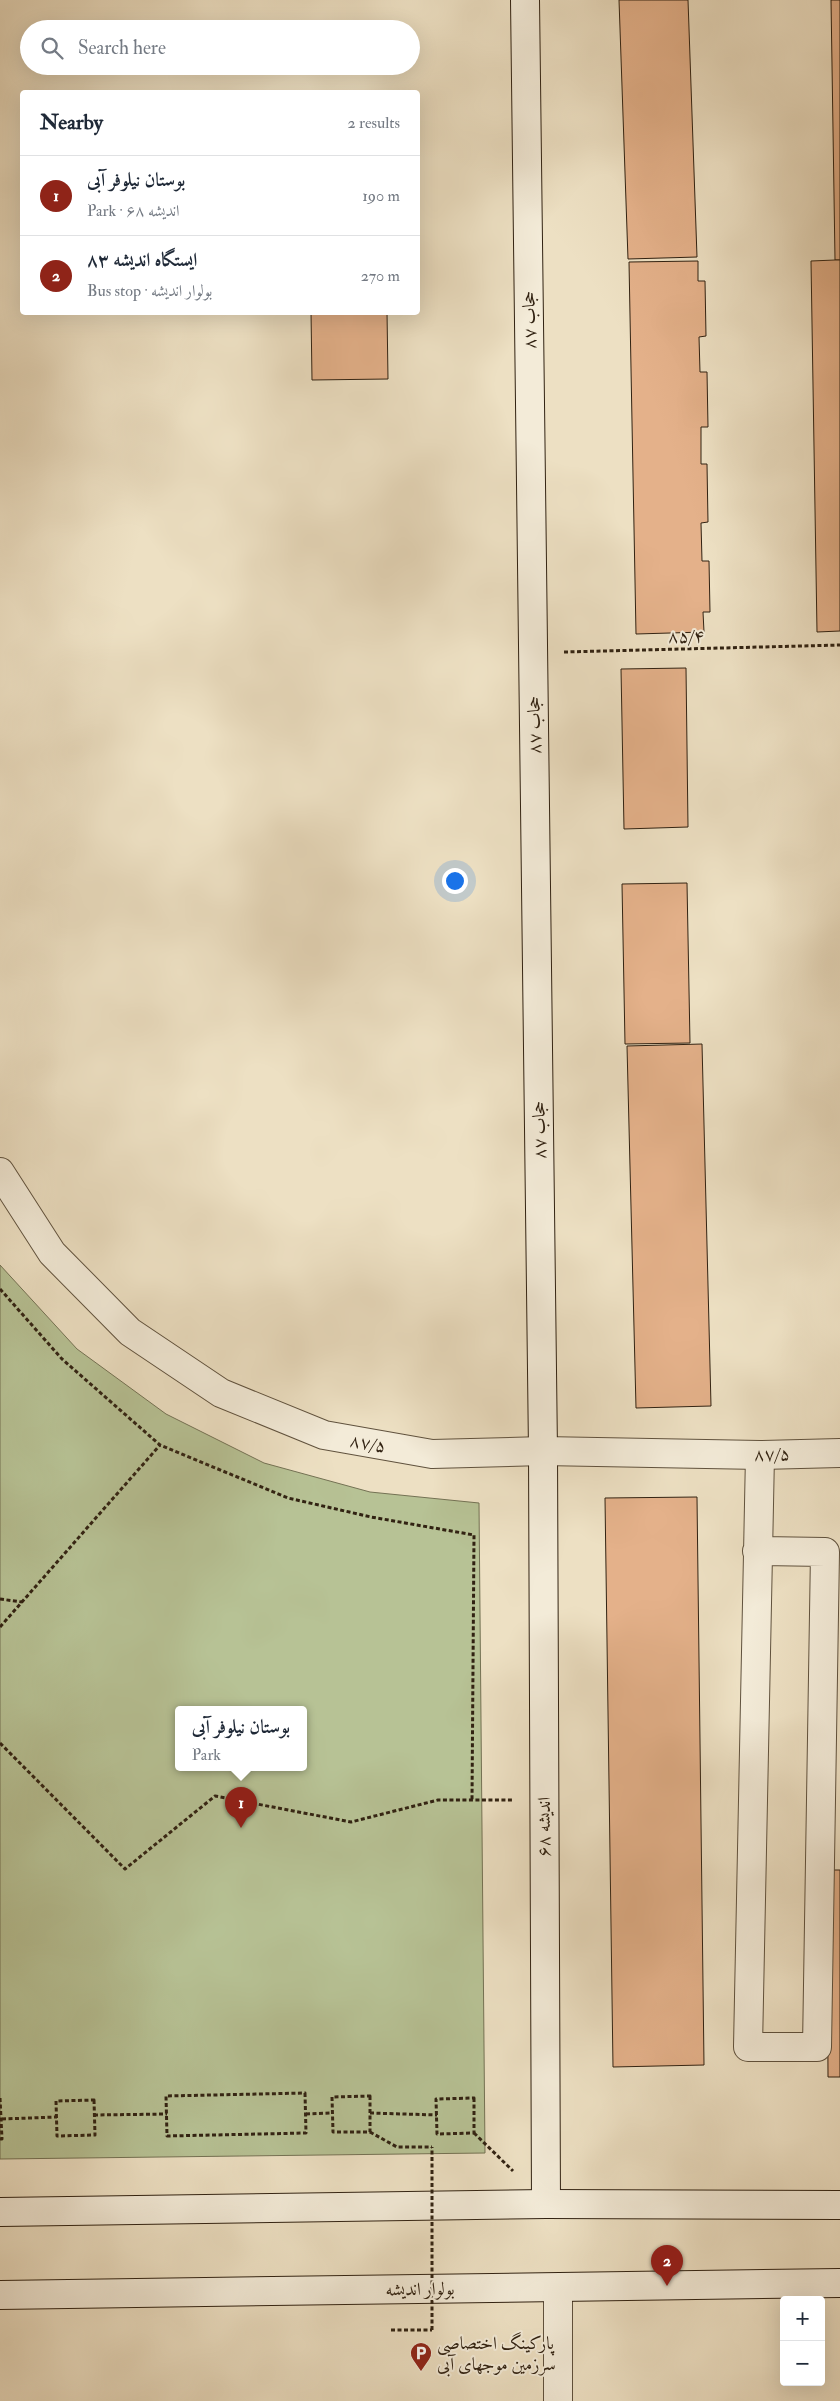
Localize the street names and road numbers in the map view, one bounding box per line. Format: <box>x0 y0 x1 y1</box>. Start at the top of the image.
street label: حجاب ۸۷ <box>517 291 542 349</box>
street label: ۸۵/۴ <box>668 625 704 648</box>
street label: حجاب ۸۷ <box>522 696 547 754</box>
street label: حجاب ۸۷ <box>527 1101 552 1159</box>
street label: ۸۷/۵ <box>348 1429 388 1458</box>
street label: ۸۷/۵ <box>754 1443 790 1466</box>
street label: اندیشه ۶۸ <box>533 1797 556 1857</box>
street label: بولوار اندیشه <box>385 2277 455 2302</box>

